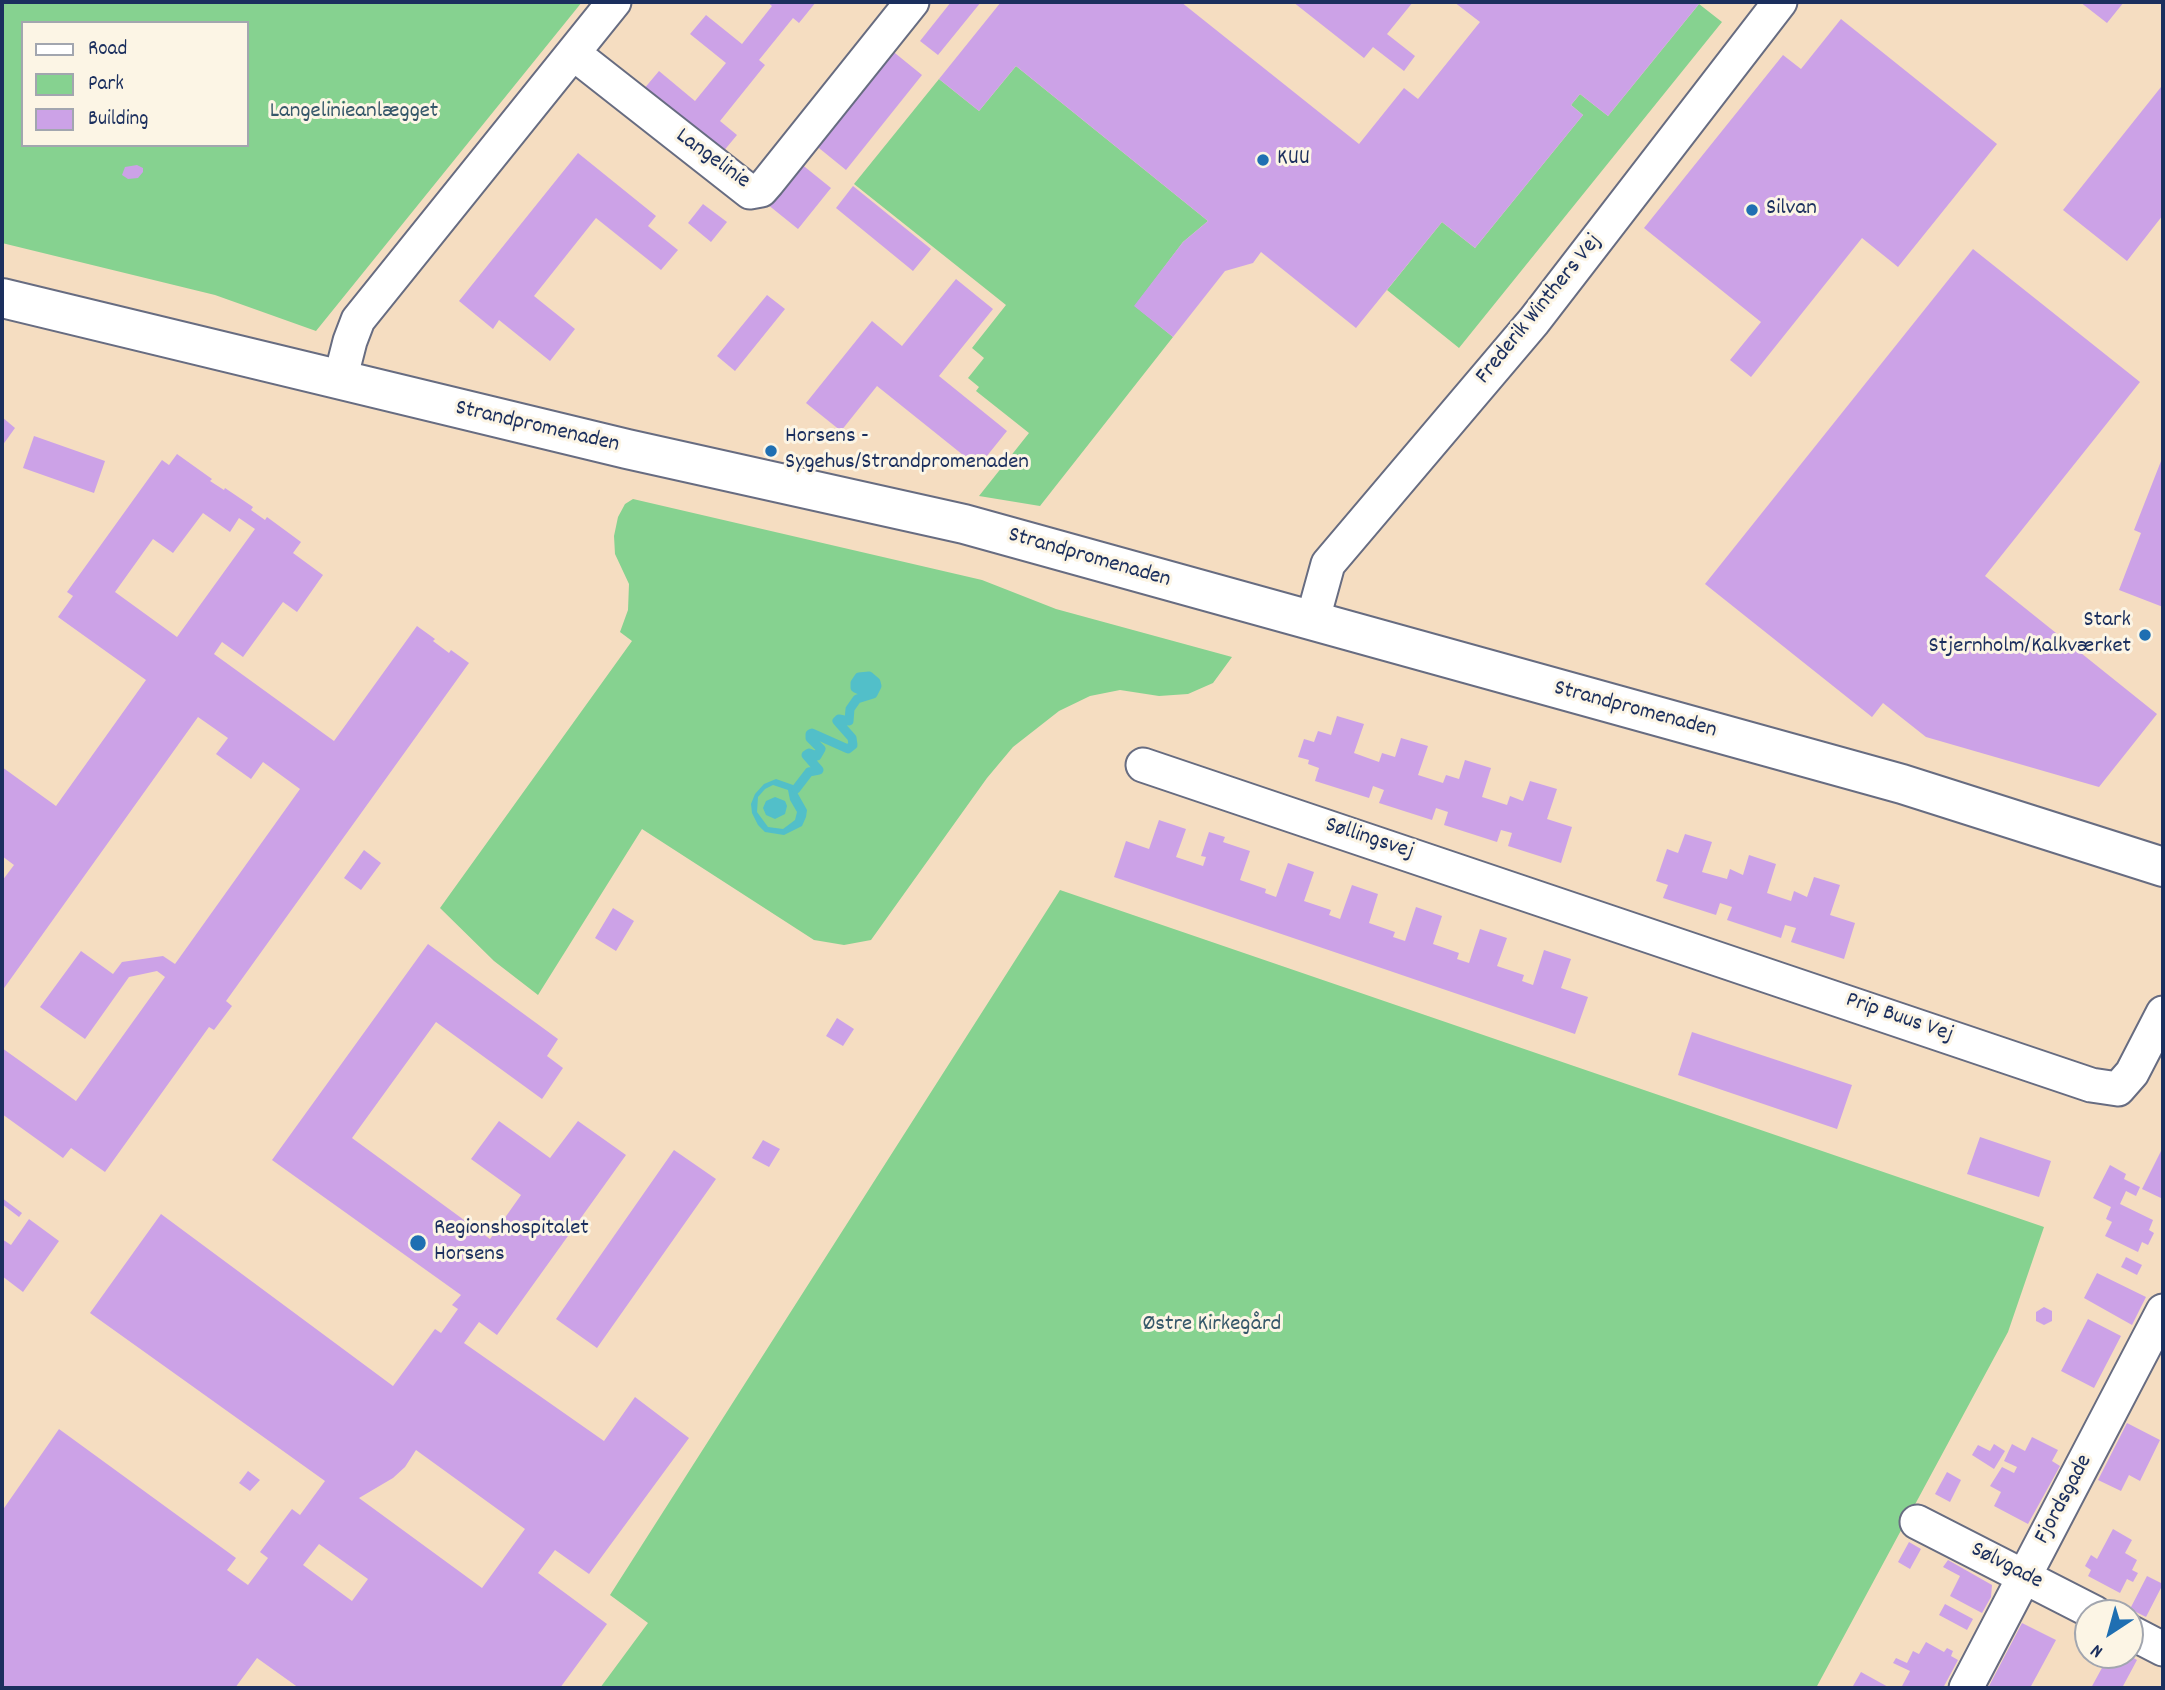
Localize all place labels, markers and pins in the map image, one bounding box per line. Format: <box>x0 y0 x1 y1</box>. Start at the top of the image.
place label: KUU <box>1277 146 1310 174</box>
marker: KUU <box>1255 152 1271 168</box>
place label: Silvan <box>1766 196 1817 224</box>
marker: Silvan <box>1744 202 1760 218</box>
place label: Horsens - Sygehus/Strandpromenaden <box>785 424 1029 478</box>
marker: Horsens - Sygehus/Strandpromenaden <box>763 443 779 459</box>
place label: Stark Stjernholm/Kalkværket <box>1929 608 2131 662</box>
marker: Stark Stjernholm/Kalkværket <box>2137 627 2153 643</box>
place label: Regionshospitalet Horsens <box>434 1216 589 1270</box>
marker: Regionshospitalet Horsens <box>408 1233 428 1253</box>

